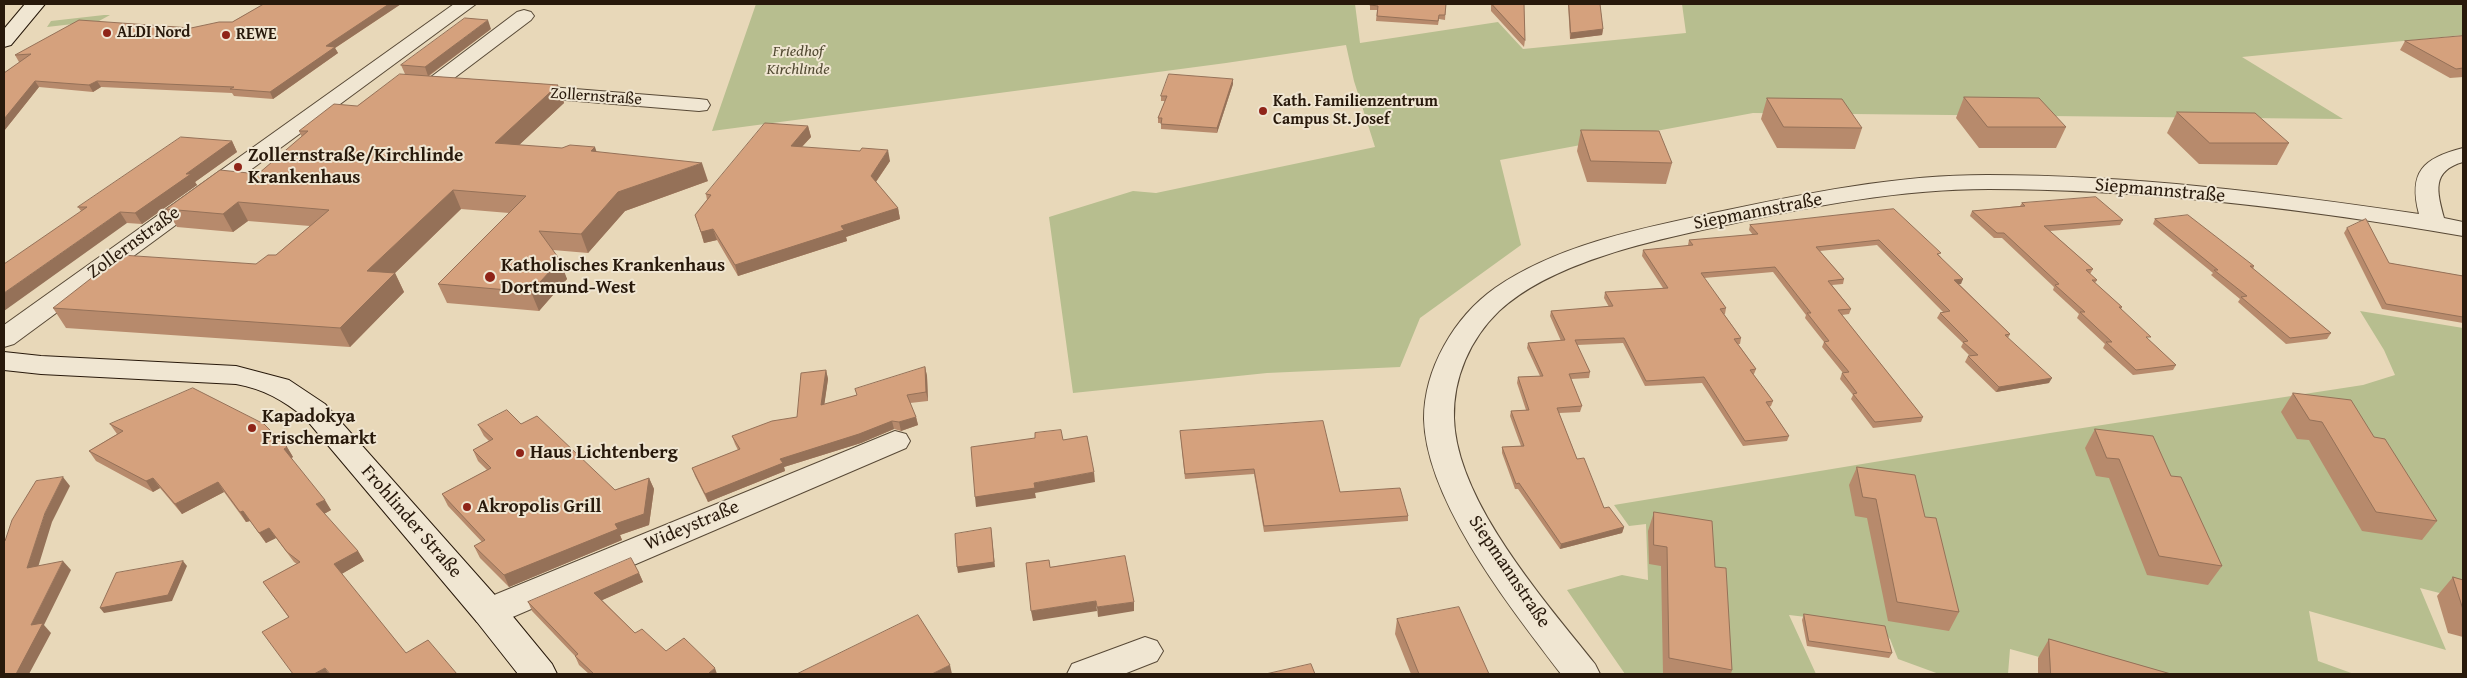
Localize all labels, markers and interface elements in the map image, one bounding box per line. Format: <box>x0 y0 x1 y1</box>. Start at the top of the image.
place label: ALDI Nord <box>117 23 190 43</box>
place label: REWE <box>236 25 277 45</box>
marker: ALDI Nord <box>101 27 113 39</box>
marker: REWE <box>220 29 232 41</box>
park label: Friedhof Kirchlinde <box>766 42 830 80</box>
street label: Zollernstraße <box>550 84 642 110</box>
place label: Kath. Familienzentrum Campus St. Josef <box>1273 92 1438 130</box>
marker: Kath. Familienzentrum Campus St. Josef <box>1257 105 1269 117</box>
place label: Zollernstraße/Kirchlinde Krankenhaus <box>248 145 463 189</box>
marker: Zollernstraße/Kirchlinde Krankenhaus <box>232 161 244 173</box>
street label: Siepmannstraße <box>2094 174 2226 208</box>
street label: Siepmannstraße <box>1692 188 1824 236</box>
street label: Zollernstraße <box>83 202 185 284</box>
place label: Katholisches Krankenhaus Dortmund-West <box>501 255 725 299</box>
marker: Katholisches Krankenhaus Dortmund-West <box>483 270 497 284</box>
place label: Kapadokya Frischemarkt <box>262 406 376 450</box>
marker: Kapadokya Frischemarkt <box>246 422 258 434</box>
place label: Haus Lichtenberg <box>530 442 678 464</box>
marker: Haus Lichtenberg <box>514 447 526 459</box>
street label: Frohlinder Straße <box>356 461 466 583</box>
place label: Akropolis Grill <box>477 496 601 518</box>
street label: Wideystraße <box>641 496 743 556</box>
marker: Akropolis Grill <box>461 501 473 513</box>
street label: Siepmannstraße <box>1463 512 1555 632</box>

